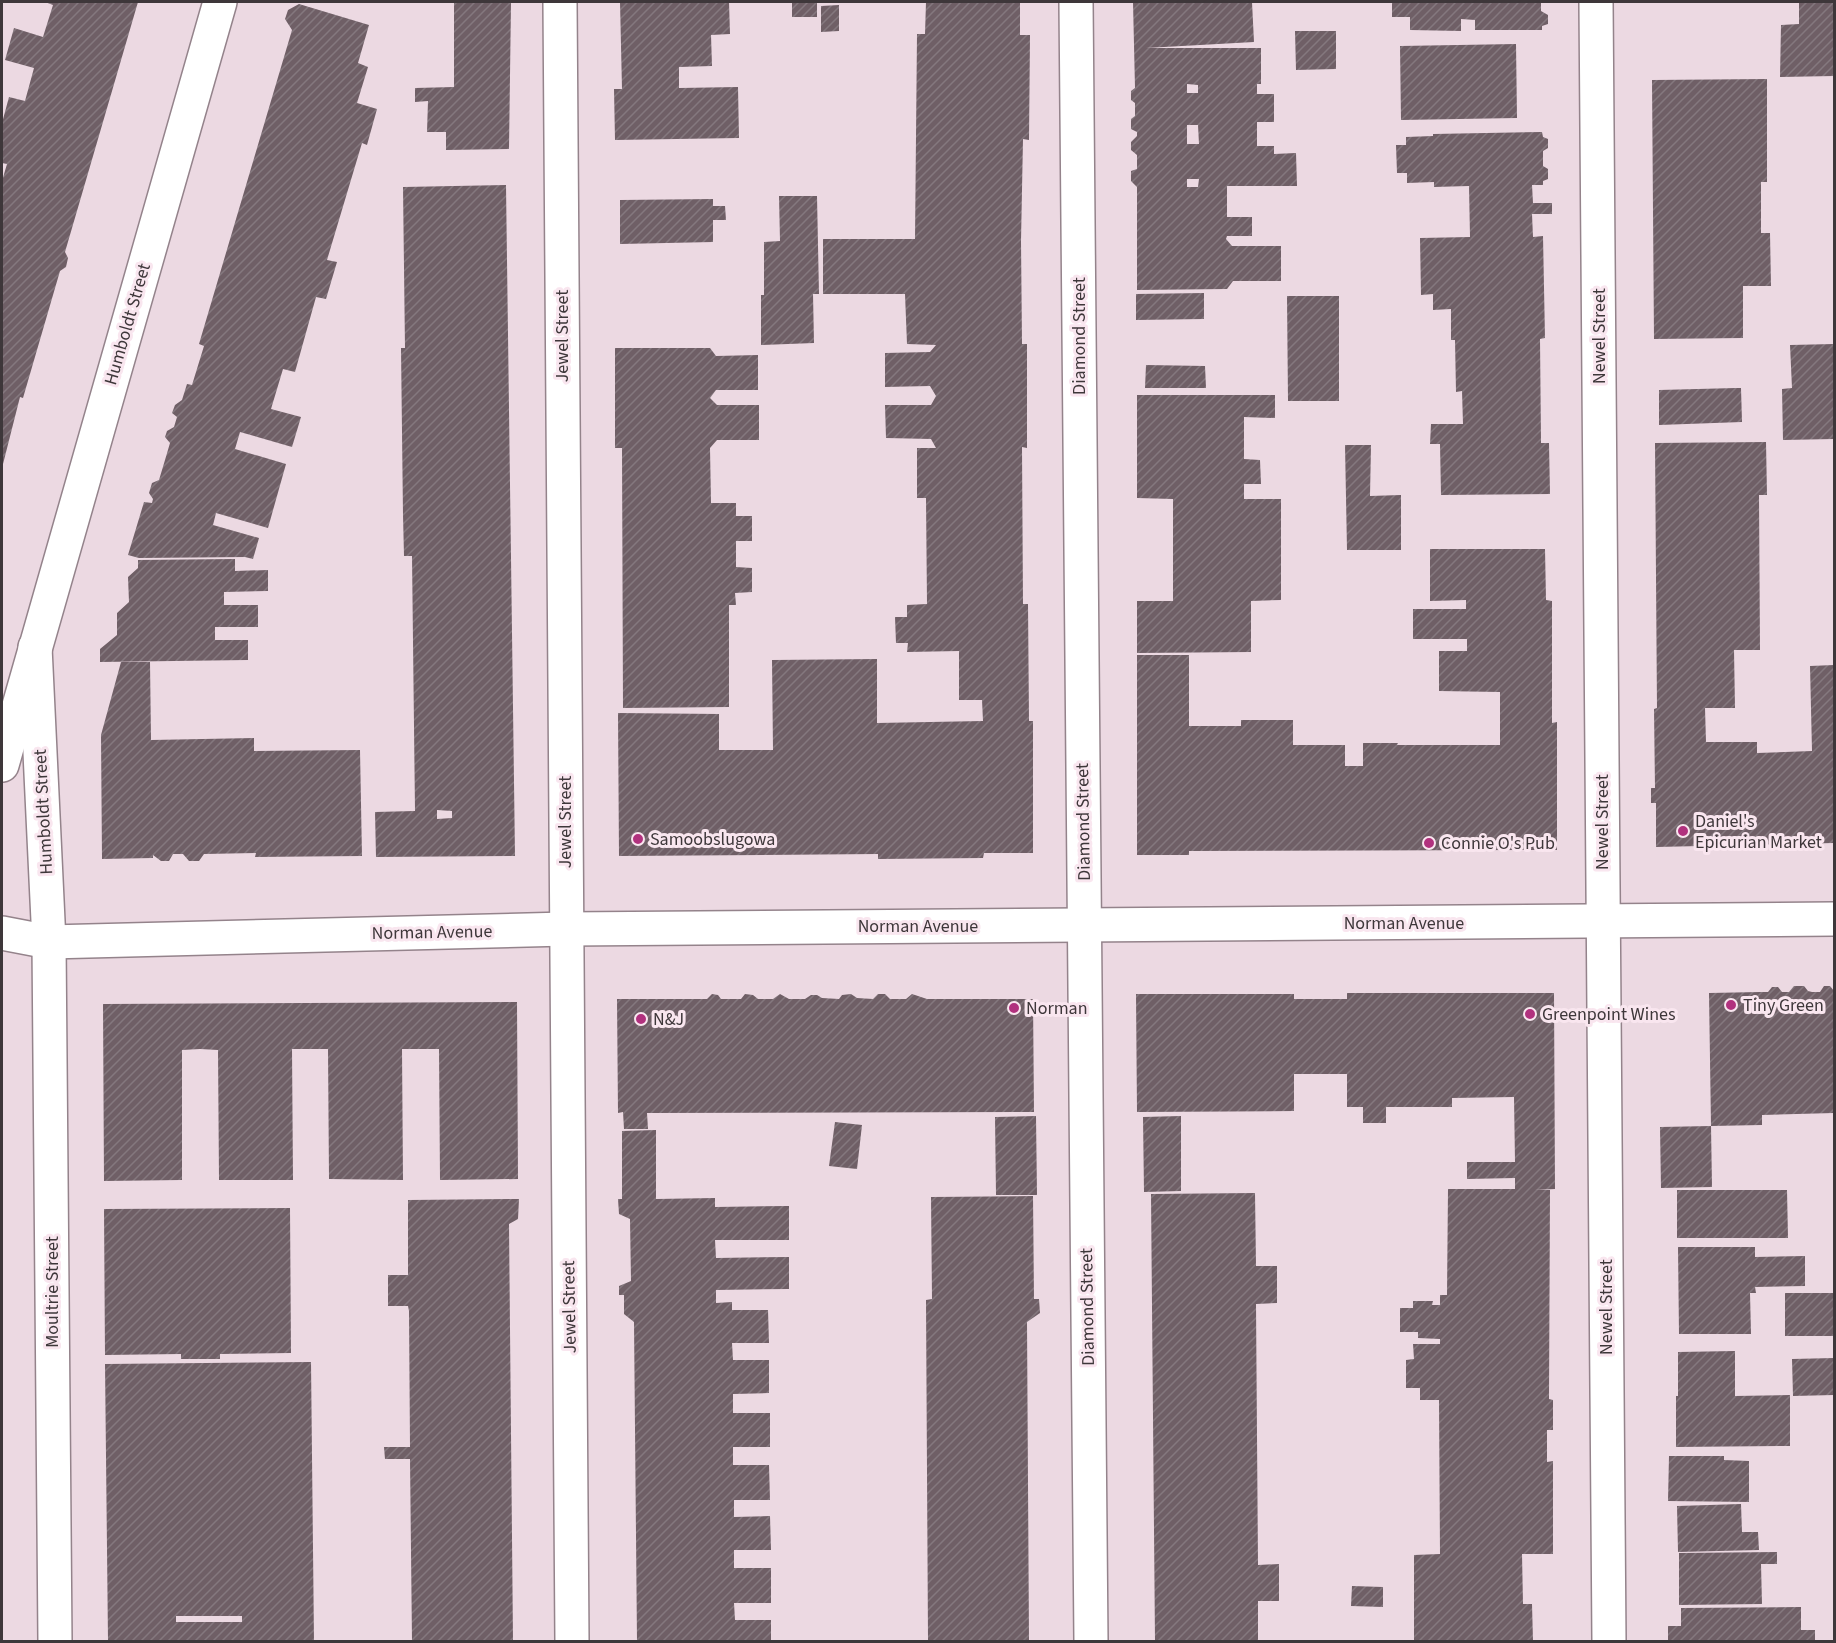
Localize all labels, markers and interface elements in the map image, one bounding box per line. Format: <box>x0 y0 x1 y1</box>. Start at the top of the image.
street label: Humboldt Street <box>98 260 157 388</box>
street label: Diamond Street <box>1067 277 1092 395</box>
street label: Newel Street <box>1587 288 1612 384</box>
street label: Jewel Street <box>550 290 575 382</box>
street label: Humboldt Street <box>28 749 59 875</box>
street label: Diamond Street <box>1070 763 1097 881</box>
street label: Newel Street <box>1590 774 1615 870</box>
street label: Jewel Street <box>553 776 578 868</box>
place label: Daniel's Epicurian Market <box>1695 809 1822 855</box>
marker: Daniel's Epicurian Market <box>1676 824 1690 838</box>
place label: Samoobslugowa <box>650 827 775 852</box>
place label: Connie O's Pub <box>1441 831 1555 856</box>
marker: Samoobslugowa <box>631 832 645 846</box>
marker: Connie O's Pub <box>1422 836 1436 850</box>
street label: Norman Avenue <box>1344 911 1464 936</box>
street label: Norman Avenue <box>858 914 978 939</box>
street label: Norman Avenue <box>372 919 493 946</box>
place label: Tiny Green <box>1743 993 1824 1018</box>
place label: Norman <box>1026 996 1088 1021</box>
marker: Tiny Green <box>1724 998 1738 1012</box>
marker: Norman <box>1007 1001 1021 1015</box>
place label: Greenpoint Wines <box>1542 1002 1675 1027</box>
place label: N&J <box>653 1007 684 1032</box>
marker: Greenpoint Wines <box>1523 1007 1537 1021</box>
marker: N&J <box>634 1012 648 1026</box>
street label: Moultrie Street <box>40 1236 65 1348</box>
street label: Diamond Street <box>1074 1248 1101 1366</box>
street label: Newel Street <box>1594 1259 1619 1355</box>
street label: Jewel Street <box>556 1260 583 1354</box>

